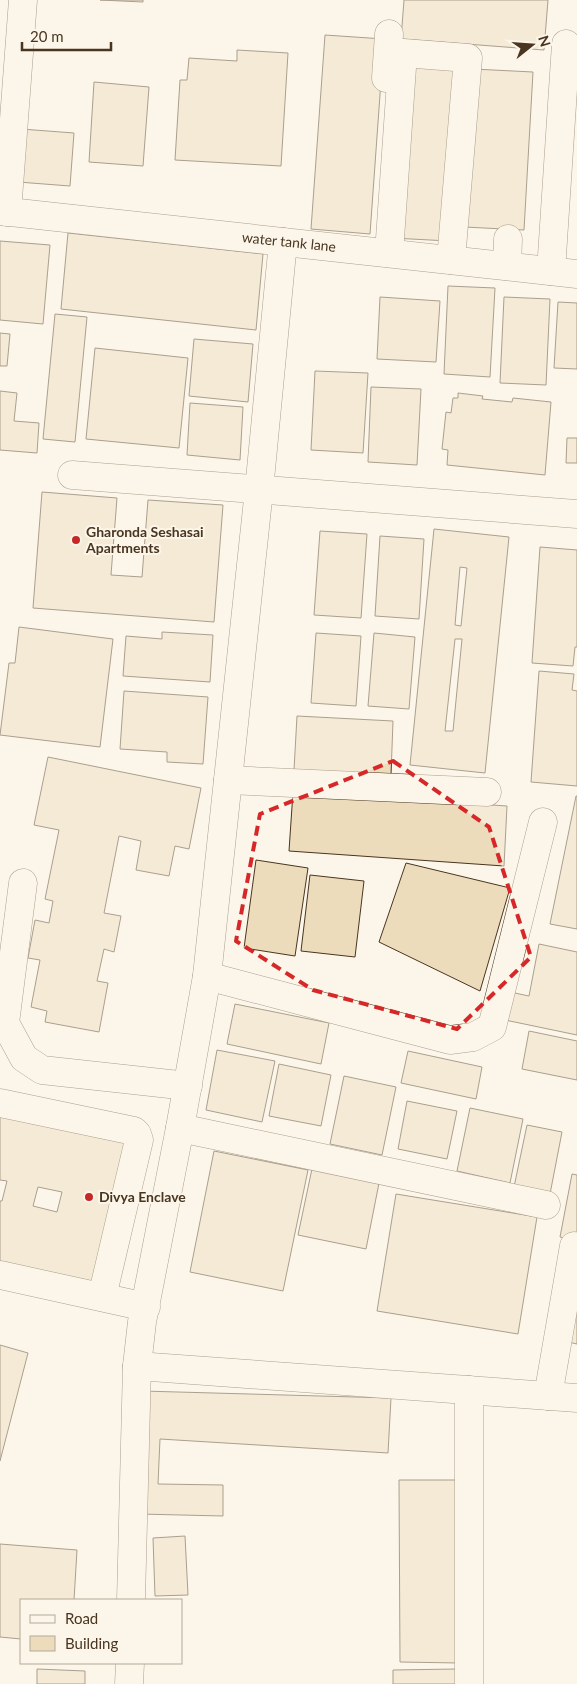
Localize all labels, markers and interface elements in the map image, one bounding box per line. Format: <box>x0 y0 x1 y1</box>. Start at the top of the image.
scale bar <box>22 20 111 52</box>
north arrow <box>507 20 557 70</box>
text: 20 m <box>30 27 64 45</box>
text: N <box>535 33 555 49</box>
street label: water tank lane <box>241 228 337 255</box>
place label: Gharonda Seshasai Apartments <box>85 523 204 556</box>
marker: Gharonda Seshasai Apartments <box>70 534 82 546</box>
place label: Divya Enclave <box>99 1188 186 1205</box>
marker: Divya Enclave <box>83 1191 95 1203</box>
legend <box>20 1599 182 1664</box>
text: Road <box>65 1609 98 1627</box>
text: Building <box>65 1634 118 1652</box>

